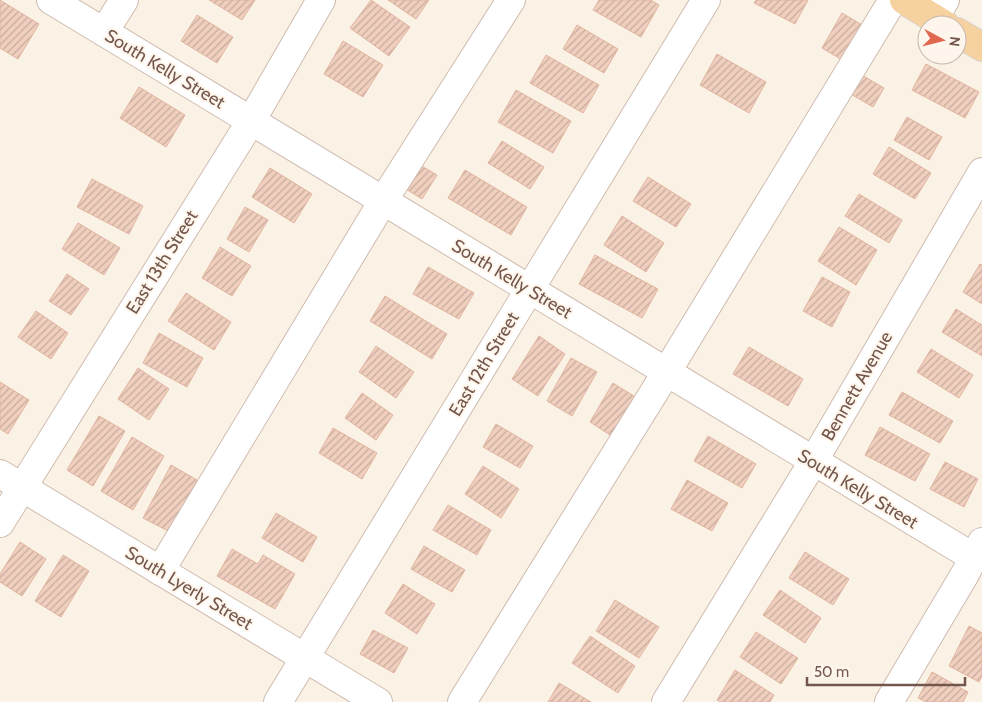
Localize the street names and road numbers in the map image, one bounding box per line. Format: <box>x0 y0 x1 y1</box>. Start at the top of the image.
street label: South Kelly Street <box>101 24 229 114</box>
street label: East 13th Street <box>121 206 203 318</box>
street label: South Kelly Street <box>448 234 576 324</box>
street label: East 12th Street <box>444 308 524 420</box>
street label: Bennett Avenue <box>817 327 897 445</box>
street label: South Kelly Street <box>794 444 922 534</box>
street label: South Lyerly Street <box>121 541 257 635</box>

